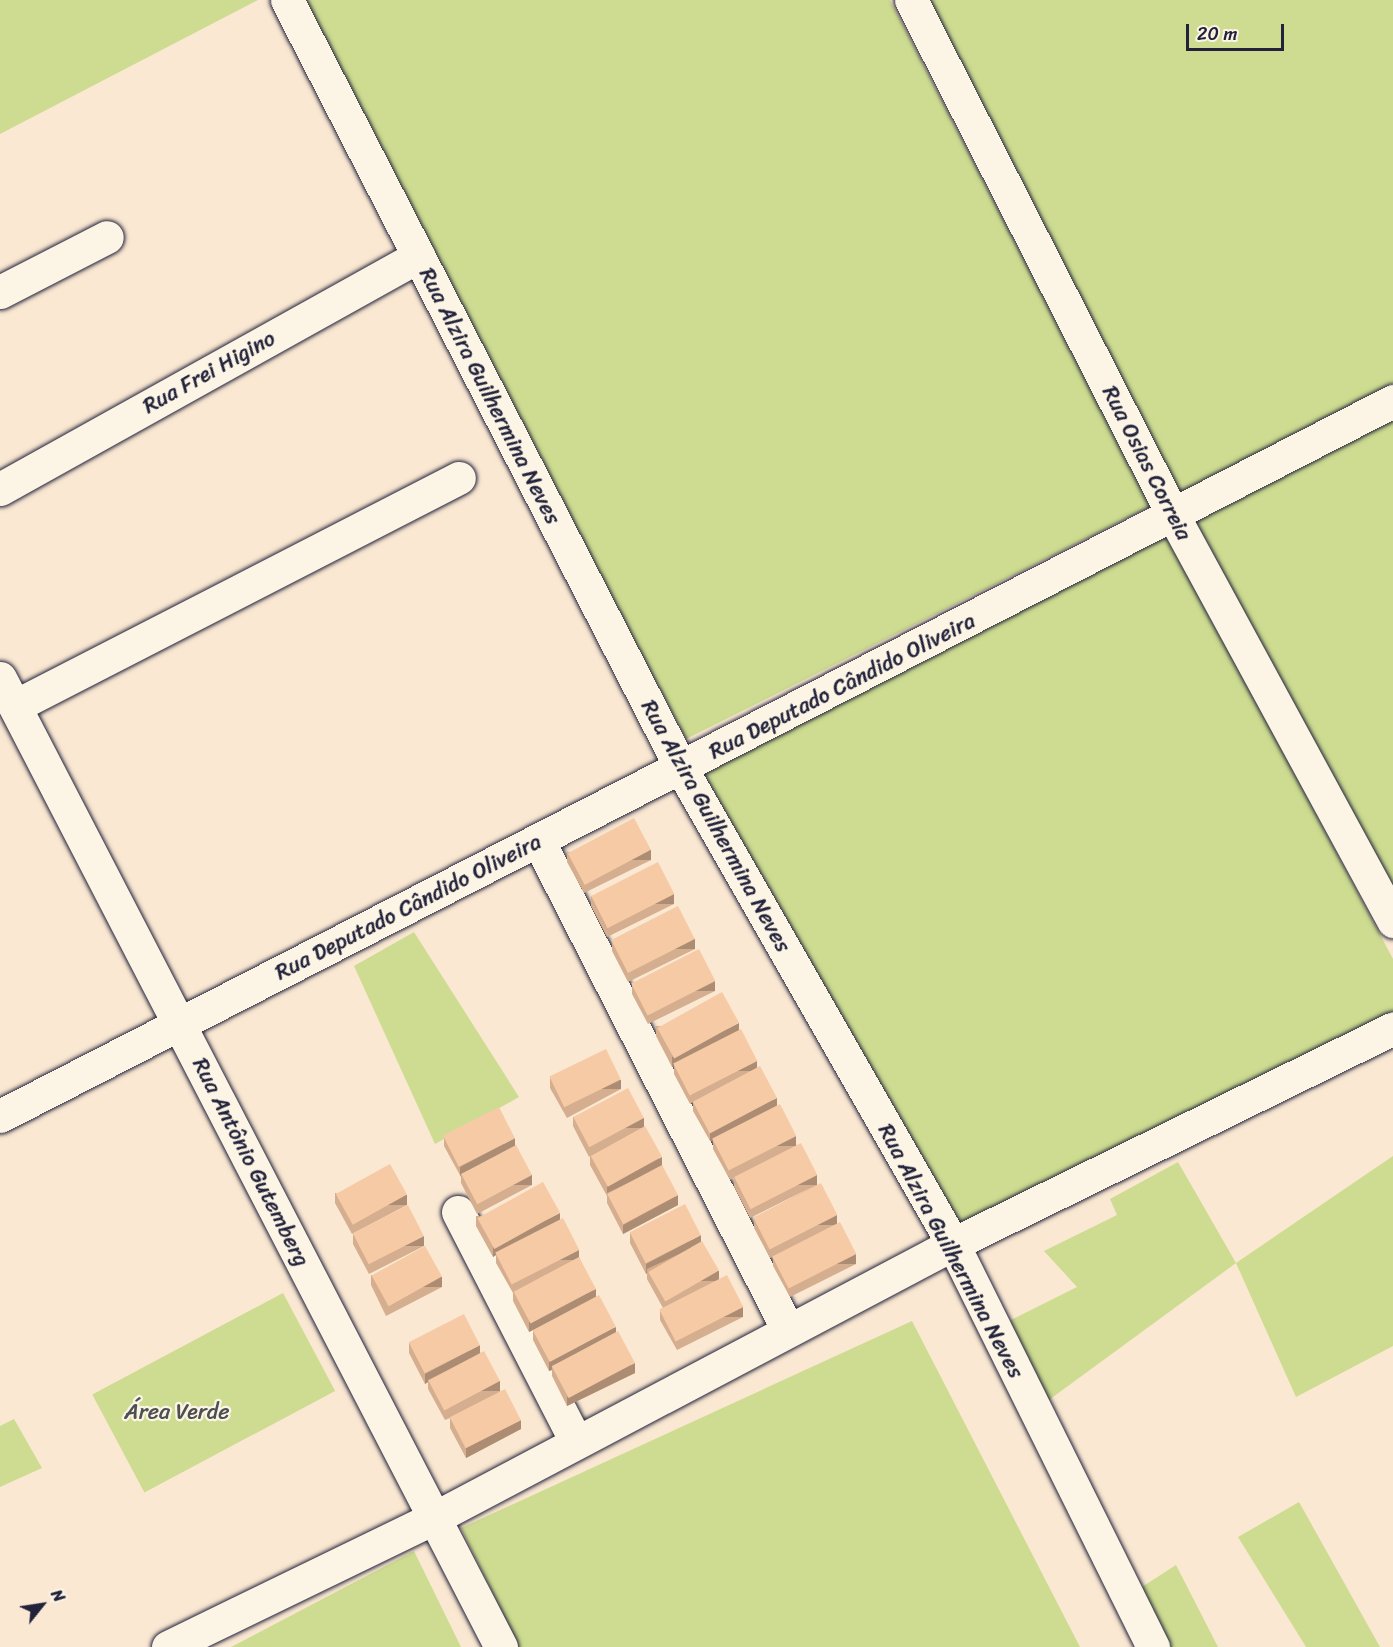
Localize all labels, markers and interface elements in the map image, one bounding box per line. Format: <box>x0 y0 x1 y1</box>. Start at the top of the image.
scale bar <box>1189 12 1286 50</box>
text: 20 m <box>1197 18 1237 50</box>
street label: Rua Alzira Guilhermina Neves <box>414 264 566 528</box>
street label: Rua Frei Higino <box>138 325 280 419</box>
street label: Rua Osias Correia <box>1097 381 1197 545</box>
street label: Rua Deputado Cândido Oliveira <box>704 607 980 765</box>
street label: Rua Alzira Guilhermina Neves <box>636 696 796 956</box>
street label: Rua Deputado Cândido Oliveira <box>270 828 546 986</box>
street label: Rua Antônio Gutemberg <box>187 1054 315 1270</box>
street label: Rua Alzira Guilhermina Neves <box>873 1120 1029 1382</box>
park label: Área Verde <box>124 1399 230 1425</box>
north arrow <box>12 1575 72 1635</box>
text: N <box>43 1584 73 1608</box>

